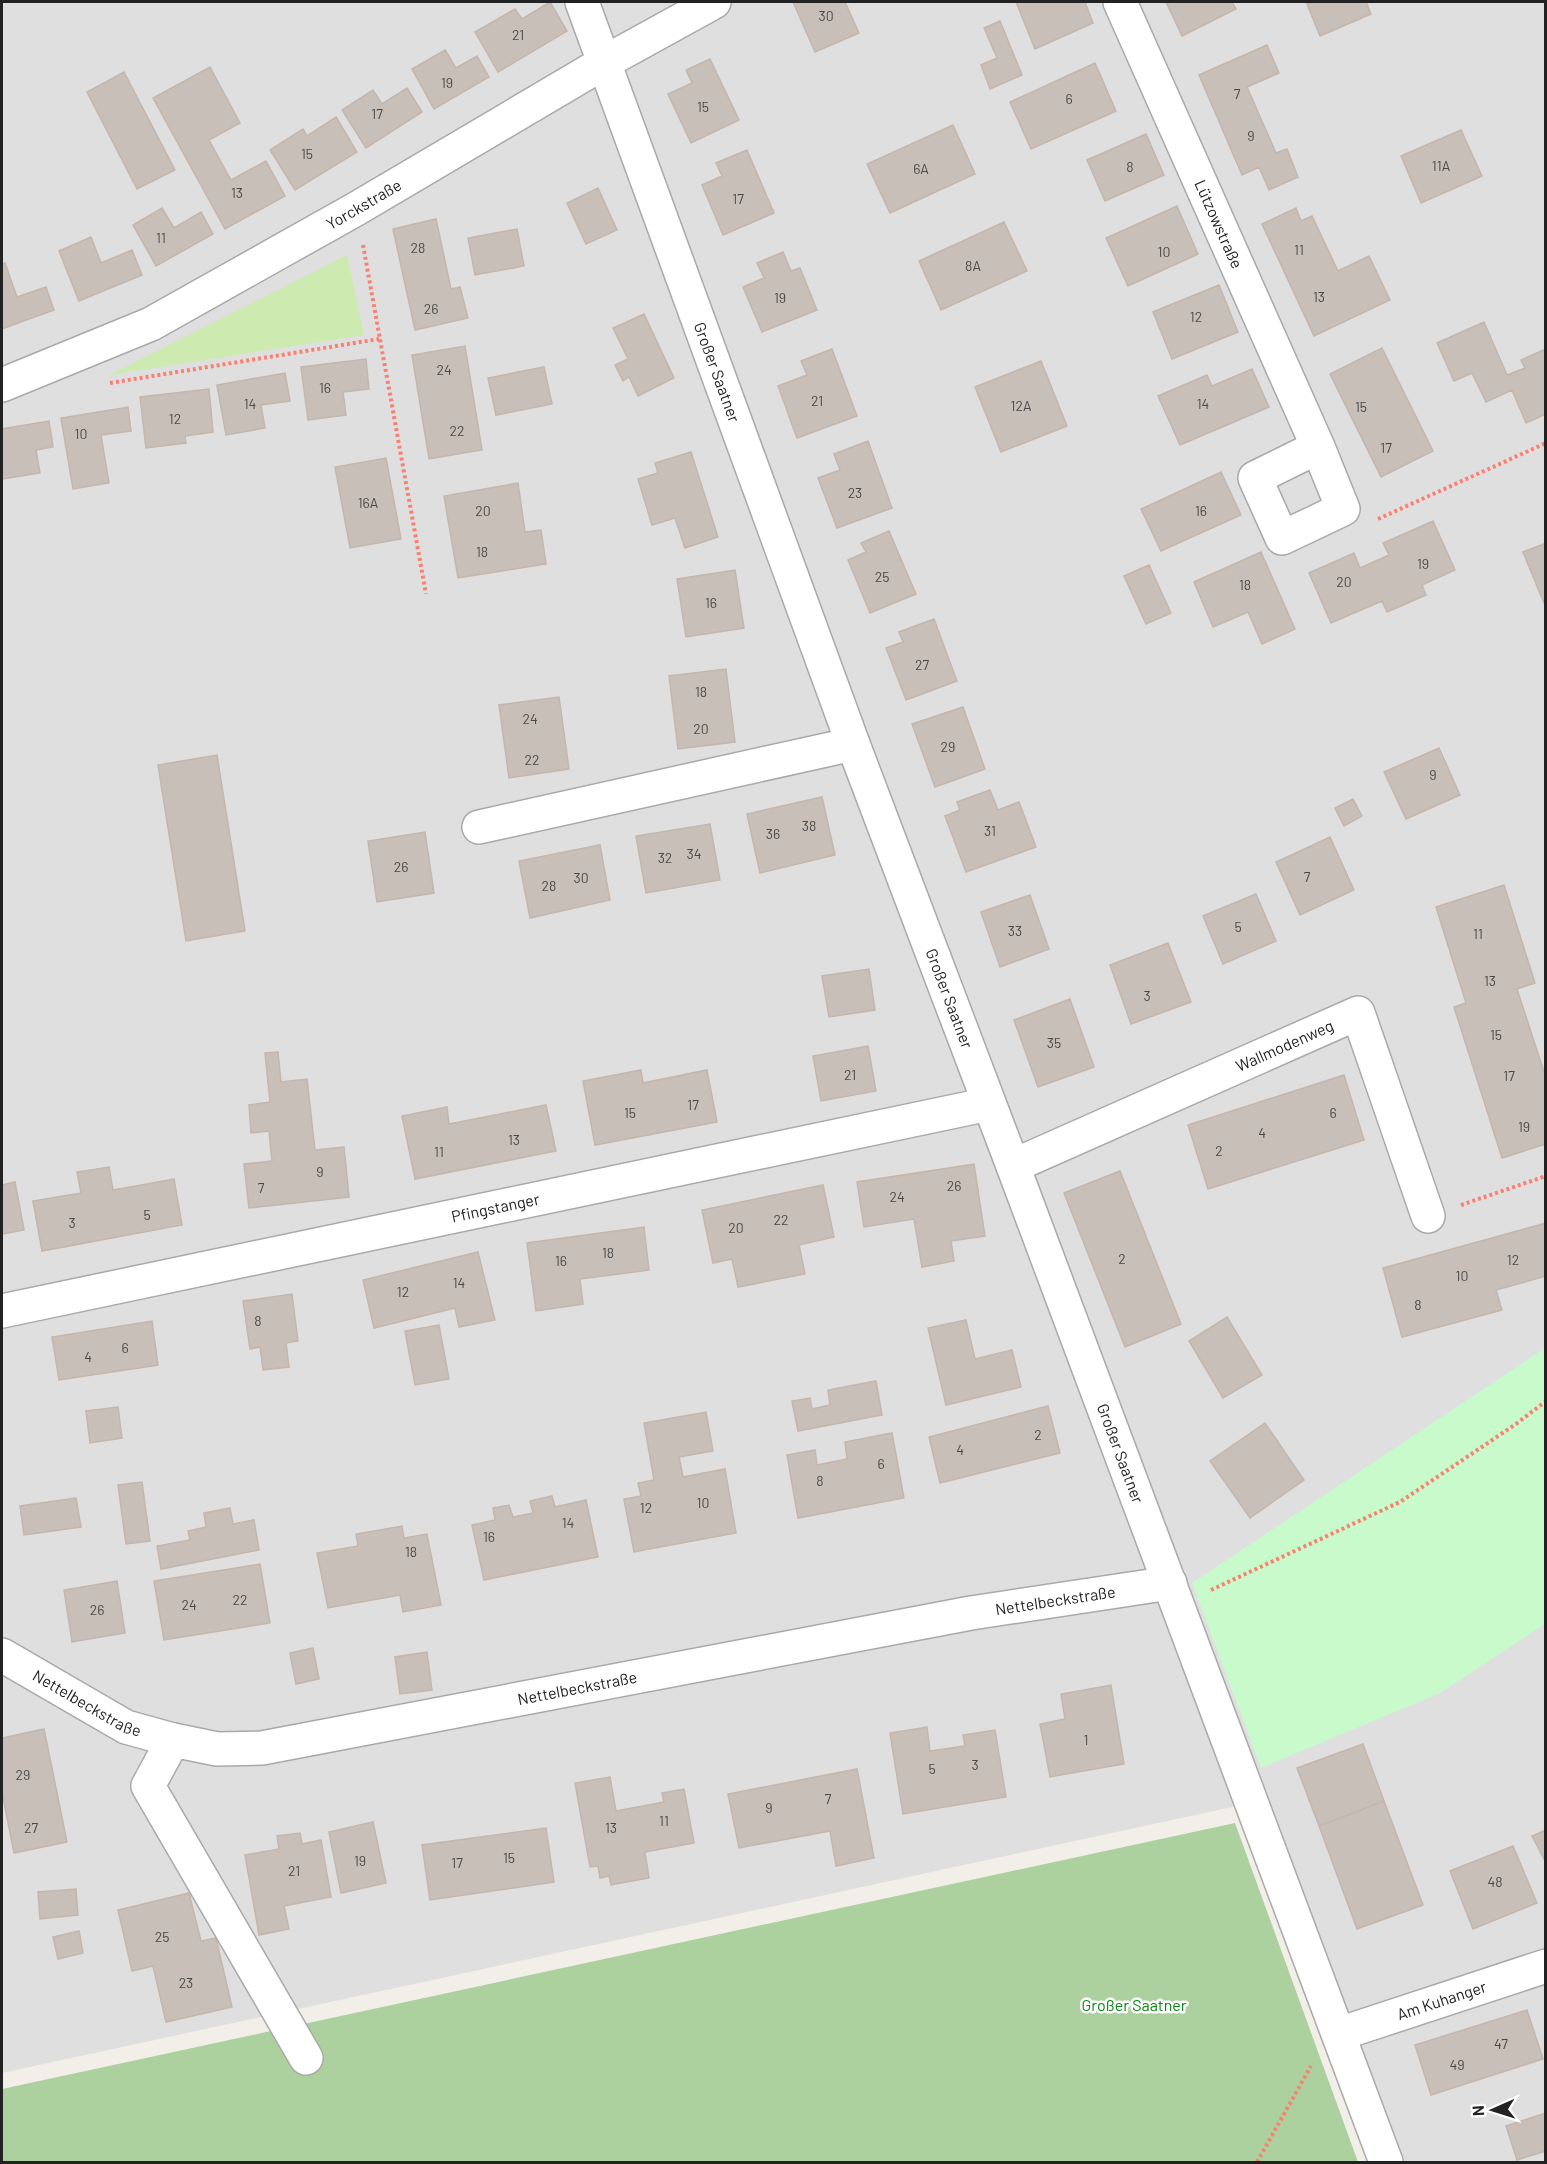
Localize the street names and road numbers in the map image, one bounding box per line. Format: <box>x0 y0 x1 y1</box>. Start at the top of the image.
street label: Yorckstraße <box>322 175 404 233</box>
street label: Lützowstraße <box>1191 177 1247 271</box>
street label: Großer Saatner <box>691 319 745 425</box>
street label: Großer Saatner <box>922 946 977 1051</box>
street label: Wallmodenweg <box>1233 1015 1336 1075</box>
street label: Pfingstanger <box>449 1189 541 1226</box>
street label: Großer Saatner <box>1094 1401 1148 1506</box>
street label: Nettelbeckstraße <box>994 1581 1117 1618</box>
street label: Nettelbeckstraße <box>30 1665 143 1740</box>
street label: Nettelbeckstraße <box>516 1667 639 1708</box>
street label: Am Kuhanger <box>1394 1976 1489 2023</box>

